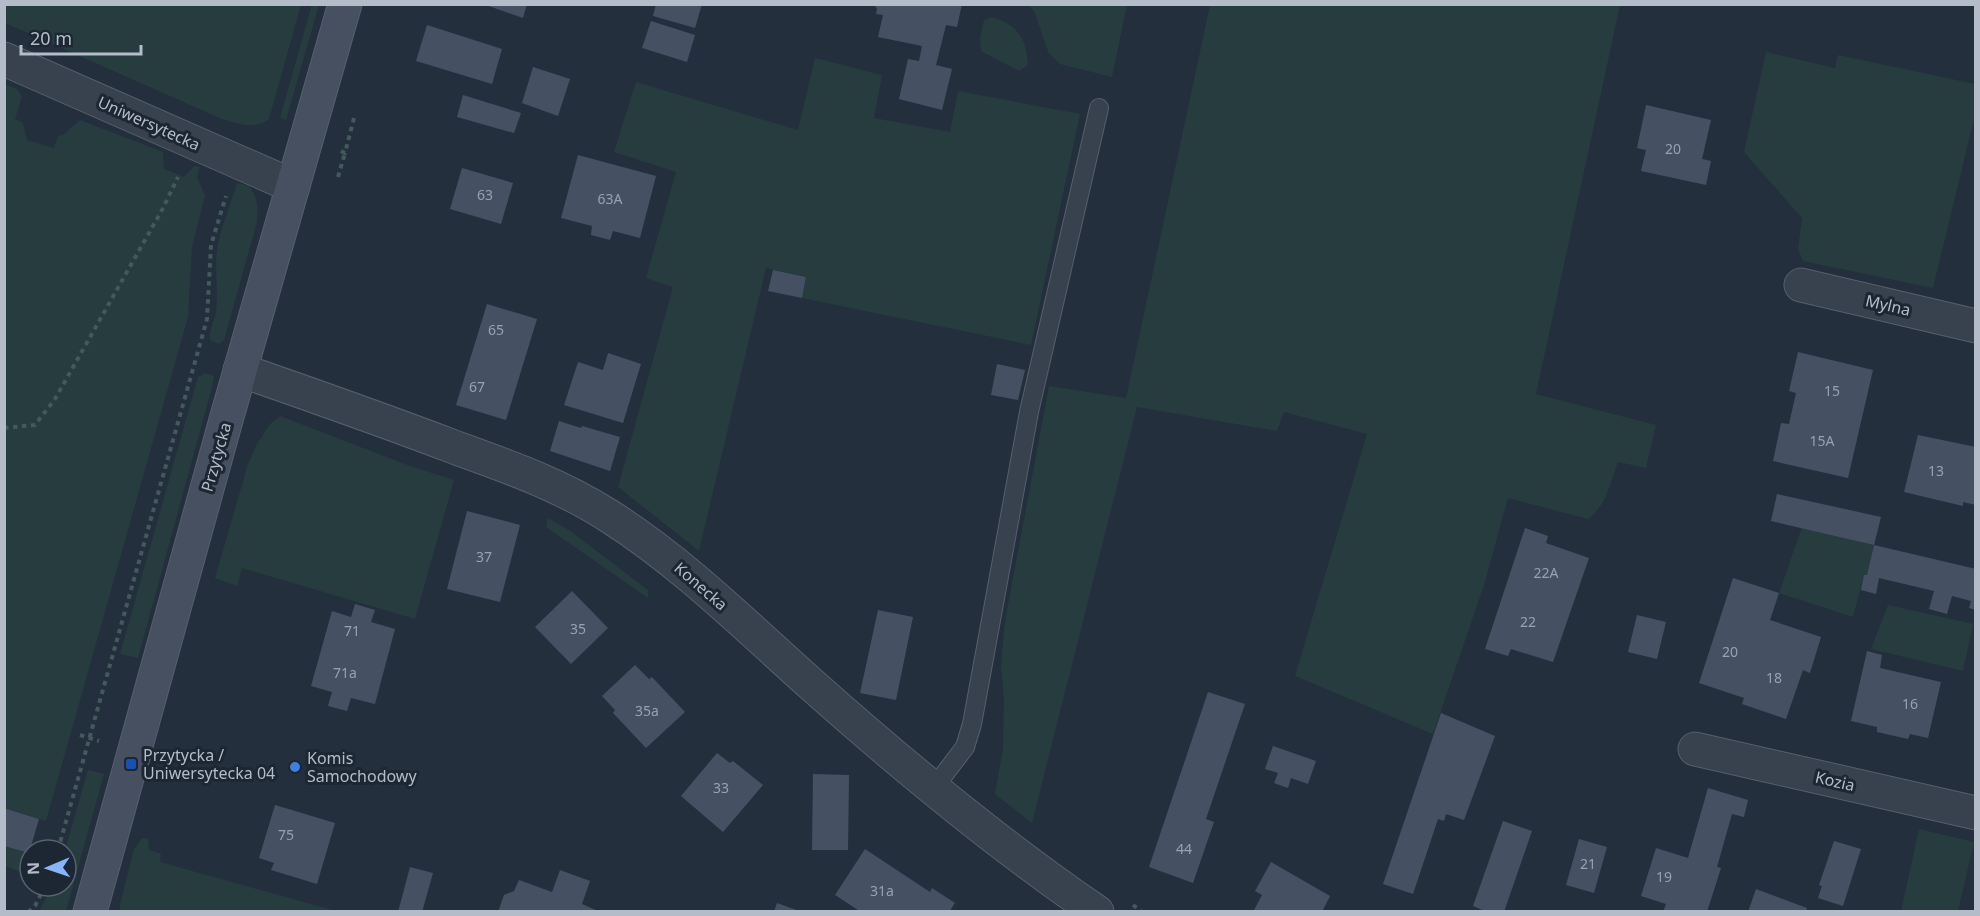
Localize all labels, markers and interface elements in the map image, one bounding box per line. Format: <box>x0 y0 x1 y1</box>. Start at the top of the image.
scale bar <box>21 18 141 56</box>
text: 20 m <box>30 26 72 50</box>
street label: Uniwersytecka <box>94 91 204 155</box>
house number: 20 <box>1665 139 1681 158</box>
house number: 63 <box>477 185 493 204</box>
house number: 63A <box>598 189 623 208</box>
street label: Mylna <box>1863 289 1913 321</box>
house number: 65 <box>488 320 504 339</box>
house number: 67 <box>469 377 485 396</box>
house number: 15 <box>1824 381 1840 400</box>
street label: Przytycka <box>196 420 236 494</box>
house number: 15A <box>1810 431 1835 450</box>
house number: 13 <box>1928 461 1944 480</box>
house number: 37 <box>476 547 492 566</box>
street label: Konecka <box>670 557 732 615</box>
house number: 22A <box>1534 563 1559 582</box>
house number: 22 <box>1520 612 1536 631</box>
house number: 35 <box>570 619 586 638</box>
house number: 71 <box>344 621 360 640</box>
house number: 20 <box>1722 642 1738 661</box>
house number: 71a <box>333 663 357 682</box>
house number: 18 <box>1766 668 1782 687</box>
house number: 16 <box>1902 694 1918 713</box>
house number: 35a <box>635 701 659 720</box>
place label: Przytycka / Uniwersytecka 04 <box>143 744 275 784</box>
place label: Komis Samochodowy <box>307 747 417 787</box>
marker: Przytycka / Uniwersytecka 04 <box>124 757 138 771</box>
marker: Komis Samochodowy <box>288 760 302 774</box>
street label: Kozia <box>1813 766 1857 796</box>
house number: 33 <box>713 778 729 797</box>
house number: 75 <box>278 825 294 844</box>
north arrow <box>18 838 78 898</box>
house number: 44 <box>1176 839 1192 858</box>
house number: 21 <box>1580 854 1596 873</box>
text: N <box>22 862 44 875</box>
house number: 19 <box>1656 867 1672 886</box>
house number: 31a <box>870 881 894 900</box>

